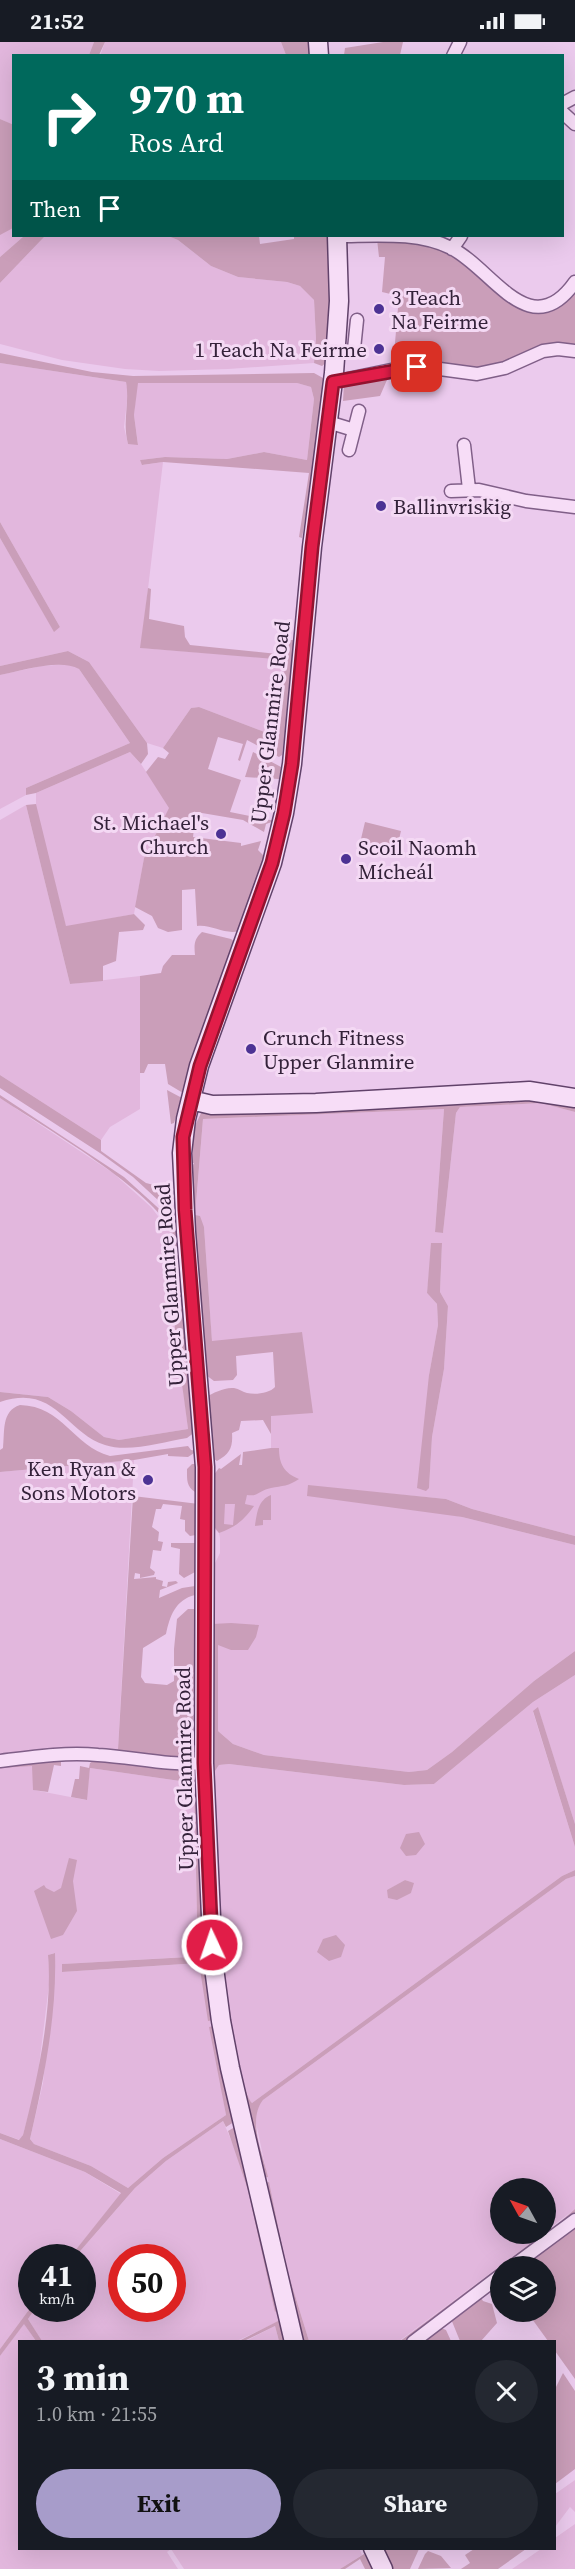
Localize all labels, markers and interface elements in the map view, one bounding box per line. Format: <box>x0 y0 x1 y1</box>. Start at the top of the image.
text: 21:52 <box>30 6 84 36</box>
text: 970 m <box>129 69 244 127</box>
icon: right <box>30 78 108 156</box>
text: Ros Ard <box>129 124 224 161</box>
icon: arrive <box>93 192 126 225</box>
text: Then <box>30 194 81 224</box>
place label: 3 Teach Na Feirme <box>391 283 489 336</box>
marker: 3 Teach Na Feirme <box>372 302 386 316</box>
place label: 1 Teach Na Feirme <box>195 335 367 364</box>
pin <box>391 341 442 392</box>
marker: 1 Teach Na Feirme <box>372 342 386 356</box>
icon: arrive <box>400 350 433 383</box>
place label: Ballinvriskig <box>393 492 511 521</box>
marker: Ballinvriskig <box>374 499 388 513</box>
street label: Upper Glanmire Road <box>243 619 297 825</box>
place label: St. Michael's Church <box>93 808 209 861</box>
marker: St. Michael's Church <box>214 827 228 841</box>
place label: Scoil Naomh Mícheál <box>358 833 477 886</box>
marker: Scoil Naomh Mícheál <box>339 852 353 866</box>
place label: Crunch Fitness Upper Glanmire <box>263 1023 414 1076</box>
marker: Crunch Fitness Upper Glanmire <box>244 1042 258 1056</box>
street label: Upper Glanmire Road <box>147 1182 191 1388</box>
place label: Ken Ryan & Sons Motors <box>21 1454 136 1507</box>
marker: Ken Ryan & Sons Motors <box>141 1473 155 1487</box>
street label: Upper Glanmire Road <box>168 1667 200 1871</box>
position arrow <box>180 1913 244 1977</box>
north arrow <box>490 2178 556 2244</box>
map controls <box>490 2178 556 2322</box>
speed limit sign: 50 <box>108 2244 186 2322</box>
text: 41 <box>41 2255 73 2296</box>
button: layers <box>490 2256 556 2322</box>
text: km/h <box>39 2288 75 2309</box>
text: 3 min <box>36 2353 129 2402</box>
button: close <box>475 2360 538 2423</box>
text: 1.0 km · 21:55 <box>36 2400 157 2428</box>
button: Exit <box>36 2469 281 2538</box>
button: Share <box>293 2469 538 2538</box>

